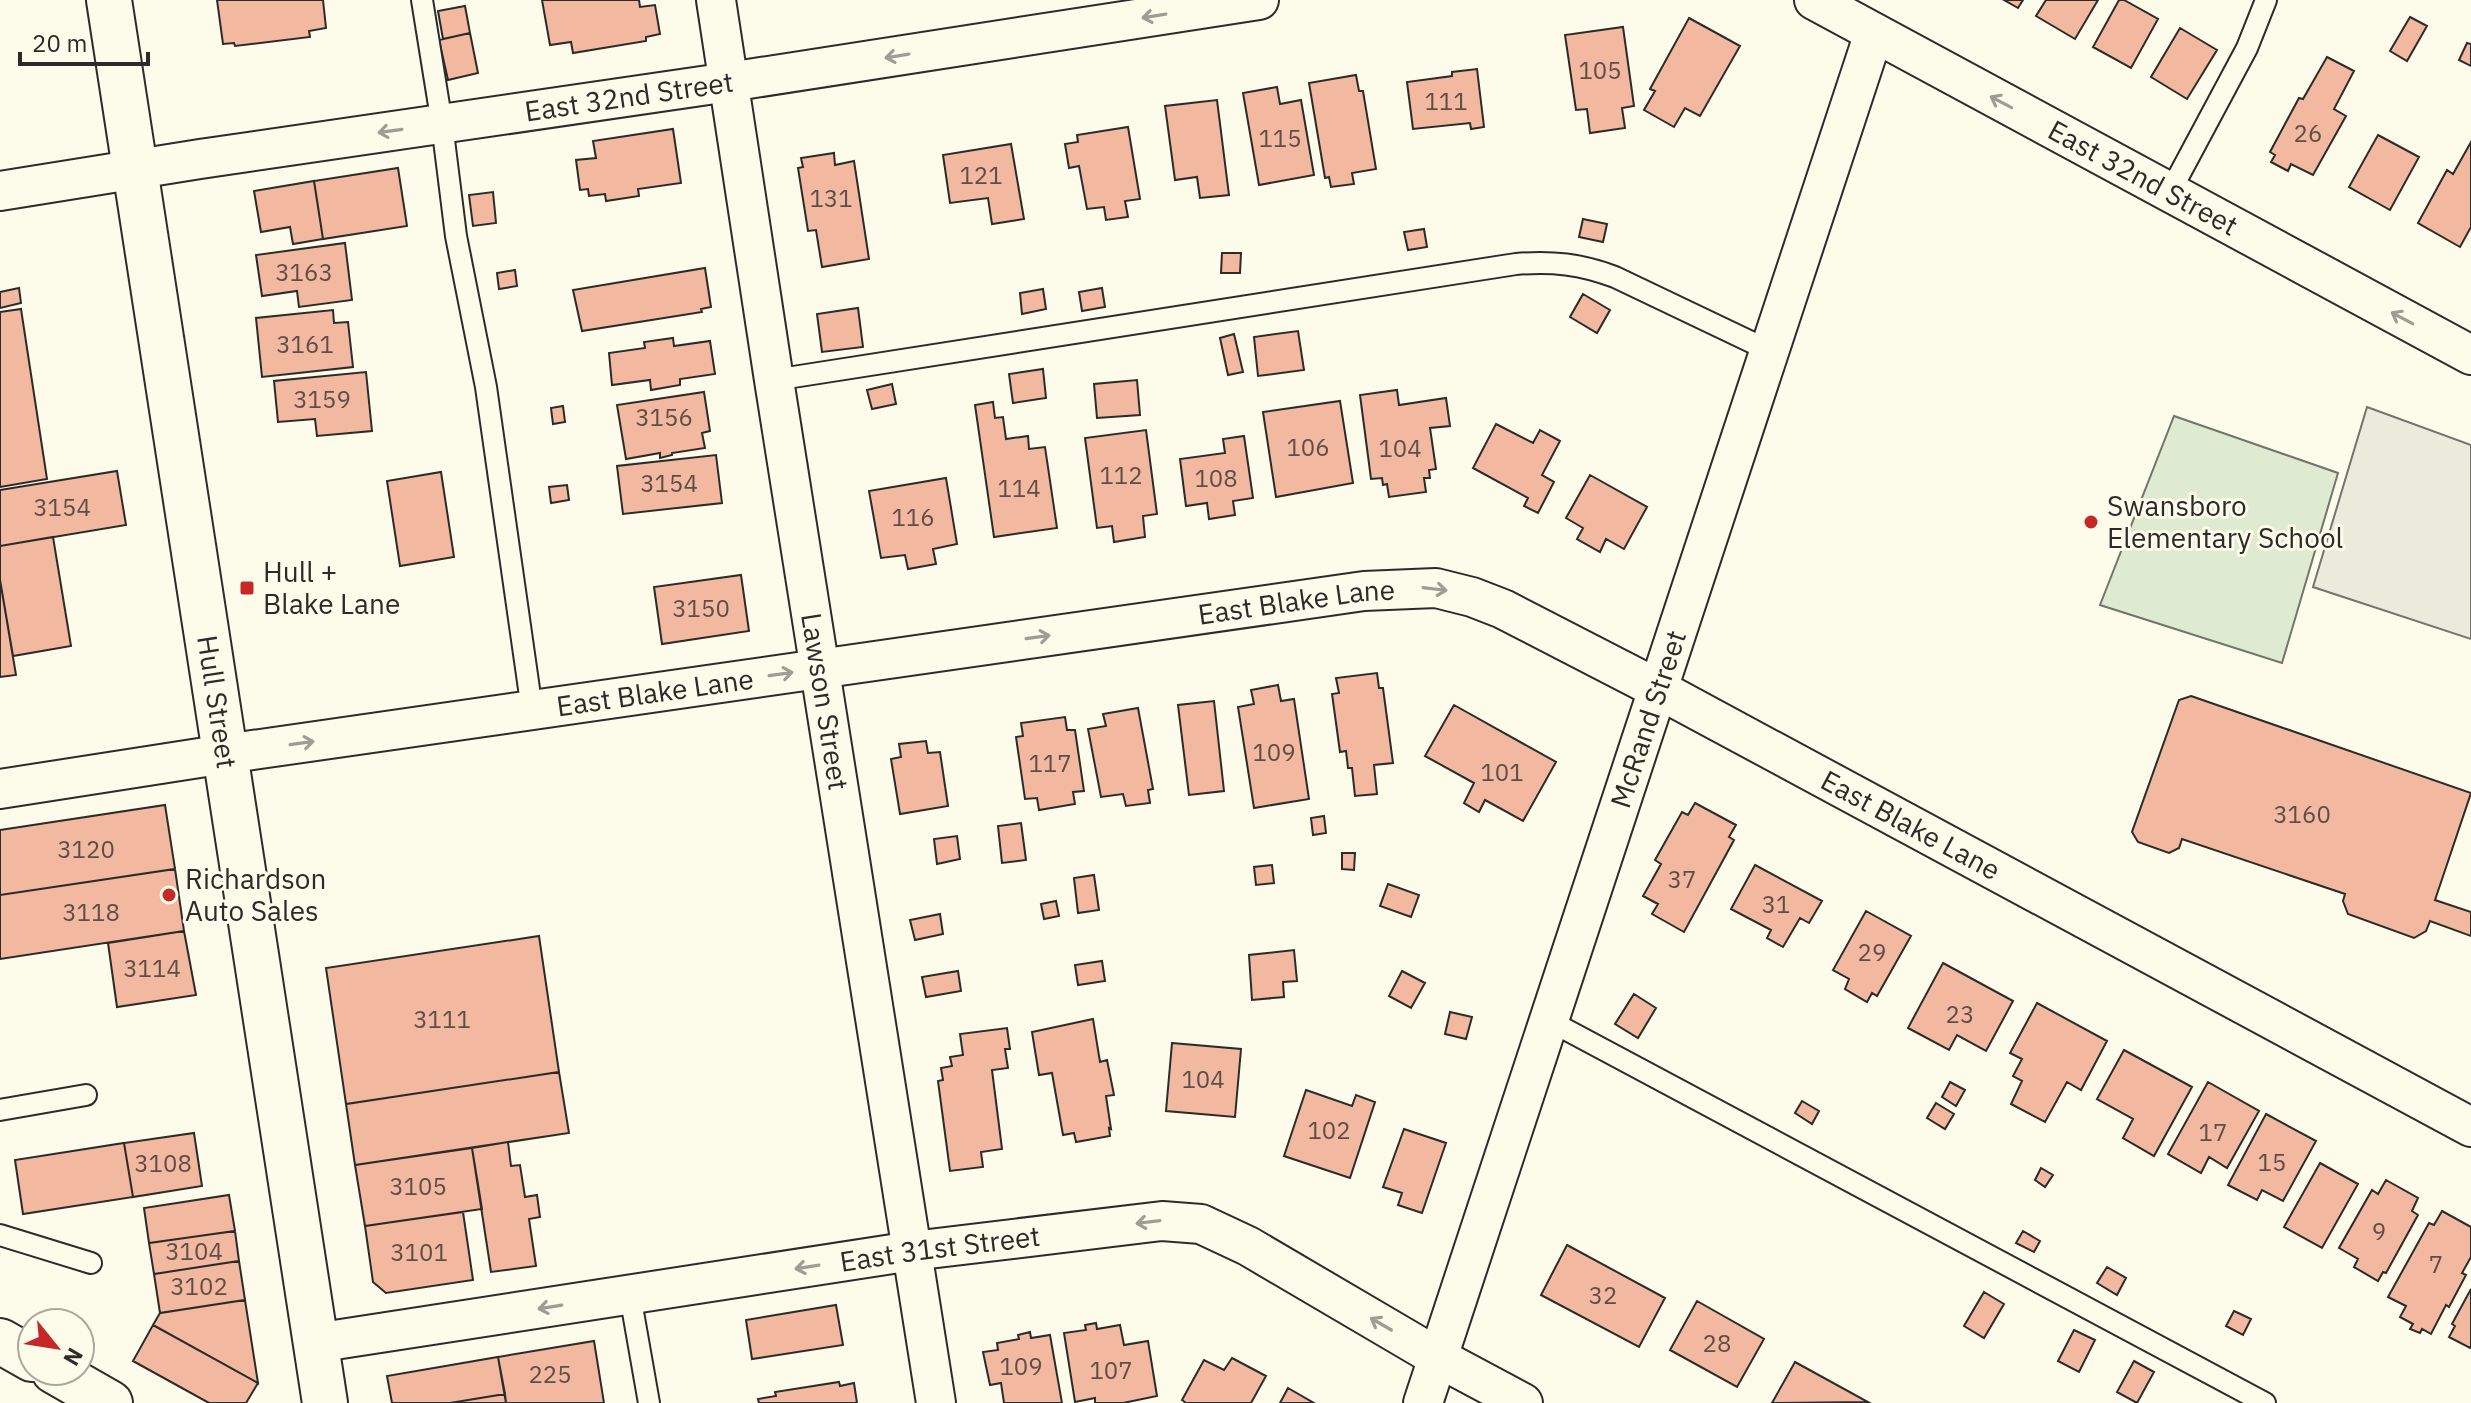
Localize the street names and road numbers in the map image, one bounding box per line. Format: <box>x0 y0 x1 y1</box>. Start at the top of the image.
street label: East 32nd Street <box>522 63 736 130</box>
street label: East 32nd Street <box>2042 111 2245 244</box>
street label: East Blake Lane <box>1195 571 1396 633</box>
street label: Lawson Street <box>793 610 858 793</box>
street label: McRand Street <box>1601 625 1694 813</box>
street label: Hull Street <box>189 632 246 771</box>
street label: East Blake Lane <box>554 660 756 724</box>
street label: East Blake Lane <box>1815 761 2007 888</box>
street label: East 31st Street <box>837 1217 1042 1280</box>

